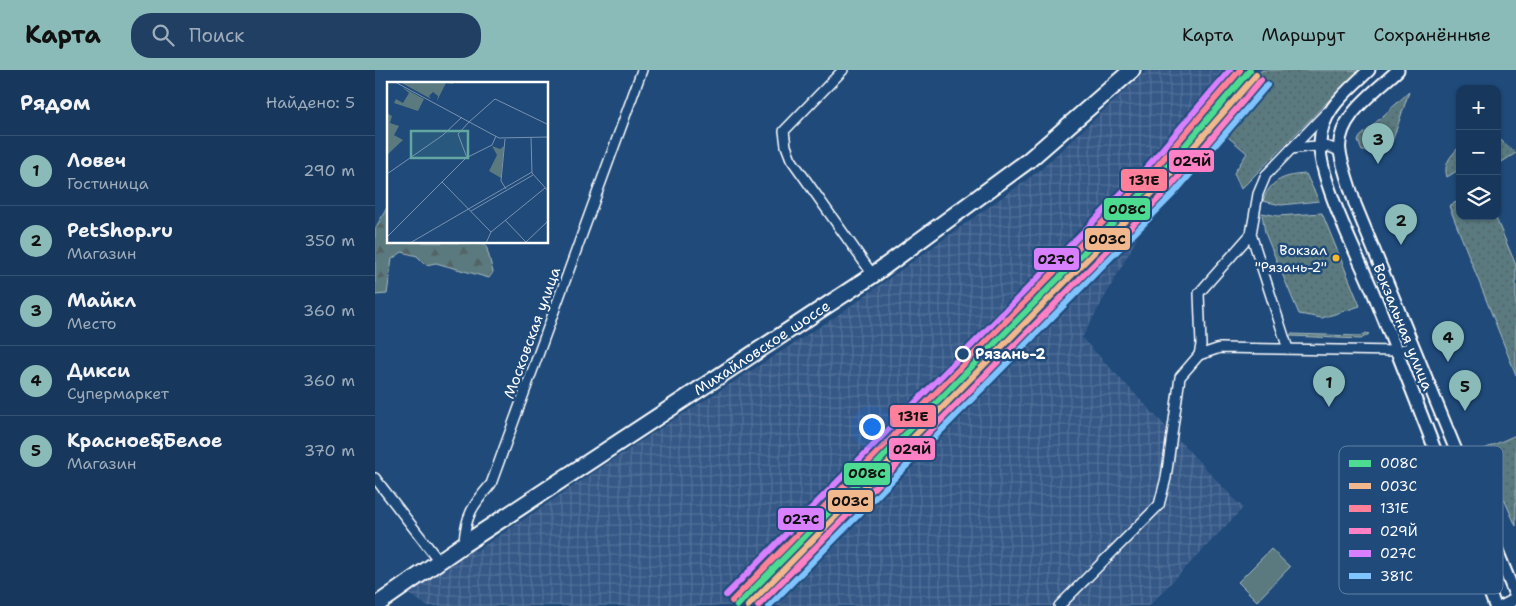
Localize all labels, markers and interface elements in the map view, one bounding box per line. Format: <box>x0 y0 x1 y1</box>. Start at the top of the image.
search box <box>131 13 481 58</box>
text: Карта <box>25 19 101 51</box>
icon: search <box>149 21 177 49</box>
text: Поиск <box>189 23 244 48</box>
text: Карта <box>1182 23 1233 47</box>
text: Маршрут <box>1261 23 1345 47</box>
text: Сохранённые <box>1373 23 1491 47</box>
inset map <box>387 82 549 244</box>
map controls <box>1456 85 1501 220</box>
button: + <box>1456 85 1501 130</box>
text: Рядом <box>20 89 90 117</box>
text: Найдено: 5 <box>266 92 355 113</box>
pin: 3 <box>1362 123 1394 164</box>
button: − <box>1456 130 1501 175</box>
text: Ловеч <box>67 148 126 173</box>
line badge: 029Й <box>1168 149 1215 173</box>
text: 029Й <box>1173 152 1211 170</box>
text: 1 <box>32 160 40 181</box>
text: 290 m <box>303 160 355 181</box>
line badge: 131Е <box>1120 168 1168 192</box>
text: 131Е <box>1129 171 1159 189</box>
text: Гостиница <box>67 173 149 194</box>
button: layers <box>1456 175 1501 220</box>
line badge: 008С <box>1103 197 1151 221</box>
text: 008С <box>1108 200 1146 218</box>
pin: 2 <box>1385 204 1417 245</box>
text: PetShop.ru <box>67 218 173 243</box>
line badge: 003С <box>1084 227 1131 251</box>
text: 2 <box>30 230 42 251</box>
text: 350 m <box>304 230 355 251</box>
text: 003С <box>1088 230 1126 248</box>
place label: Вокзал "Рязань-2" <box>1255 241 1327 276</box>
text: Магазин <box>67 243 136 264</box>
line badge: 027С <box>1033 247 1080 271</box>
text: 027С <box>1038 250 1074 268</box>
marker: Вокзал "Рязань-2" <box>1331 253 1341 263</box>
street label: Вокзальная улица <box>1368 261 1438 394</box>
street label: Московская улица <box>499 264 565 402</box>
text: Майкл <box>67 288 136 313</box>
street label: Михайловское шоссе <box>690 296 834 400</box>
text: 3 <box>30 300 42 321</box>
text: 360 m <box>303 300 355 321</box>
text: Место <box>67 313 117 334</box>
pin: 4 <box>1432 321 1464 362</box>
place label: Рязань-2 <box>975 344 1046 364</box>
marker: Рязань-2 <box>955 346 971 362</box>
text: Дикси <box>67 358 130 383</box>
pin: 1 <box>1313 366 1345 407</box>
text: 4 <box>30 370 42 391</box>
text: 360 m <box>303 370 355 391</box>
pin: 5 <box>1449 370 1481 411</box>
text: Супермаркет <box>67 383 169 404</box>
line badge: 131Е <box>889 404 937 428</box>
text: 131Е <box>898 407 928 425</box>
your location <box>859 414 885 440</box>
text: Красное&Белое <box>67 428 222 453</box>
line badge: 029Й <box>888 437 936 461</box>
text: 5 <box>31 440 41 461</box>
text: 370 m <box>304 440 355 461</box>
text: 029Й <box>893 440 931 458</box>
legend <box>1339 446 1503 594</box>
text: Магазин <box>67 453 136 474</box>
text: 008С <box>1380 454 1418 472</box>
line badge: 008С <box>843 462 891 486</box>
text: 008С <box>848 464 886 482</box>
text: 003С <box>1380 477 1417 495</box>
line badge: 003С <box>827 489 874 513</box>
text: 003С <box>831 492 869 510</box>
text: 131Е <box>1380 499 1409 517</box>
line badge: 027С <box>777 507 825 531</box>
text: 027С <box>783 510 819 528</box>
text: 029Й <box>1380 522 1418 540</box>
text: 027С <box>1380 544 1416 562</box>
text: 381С <box>1380 567 1413 585</box>

